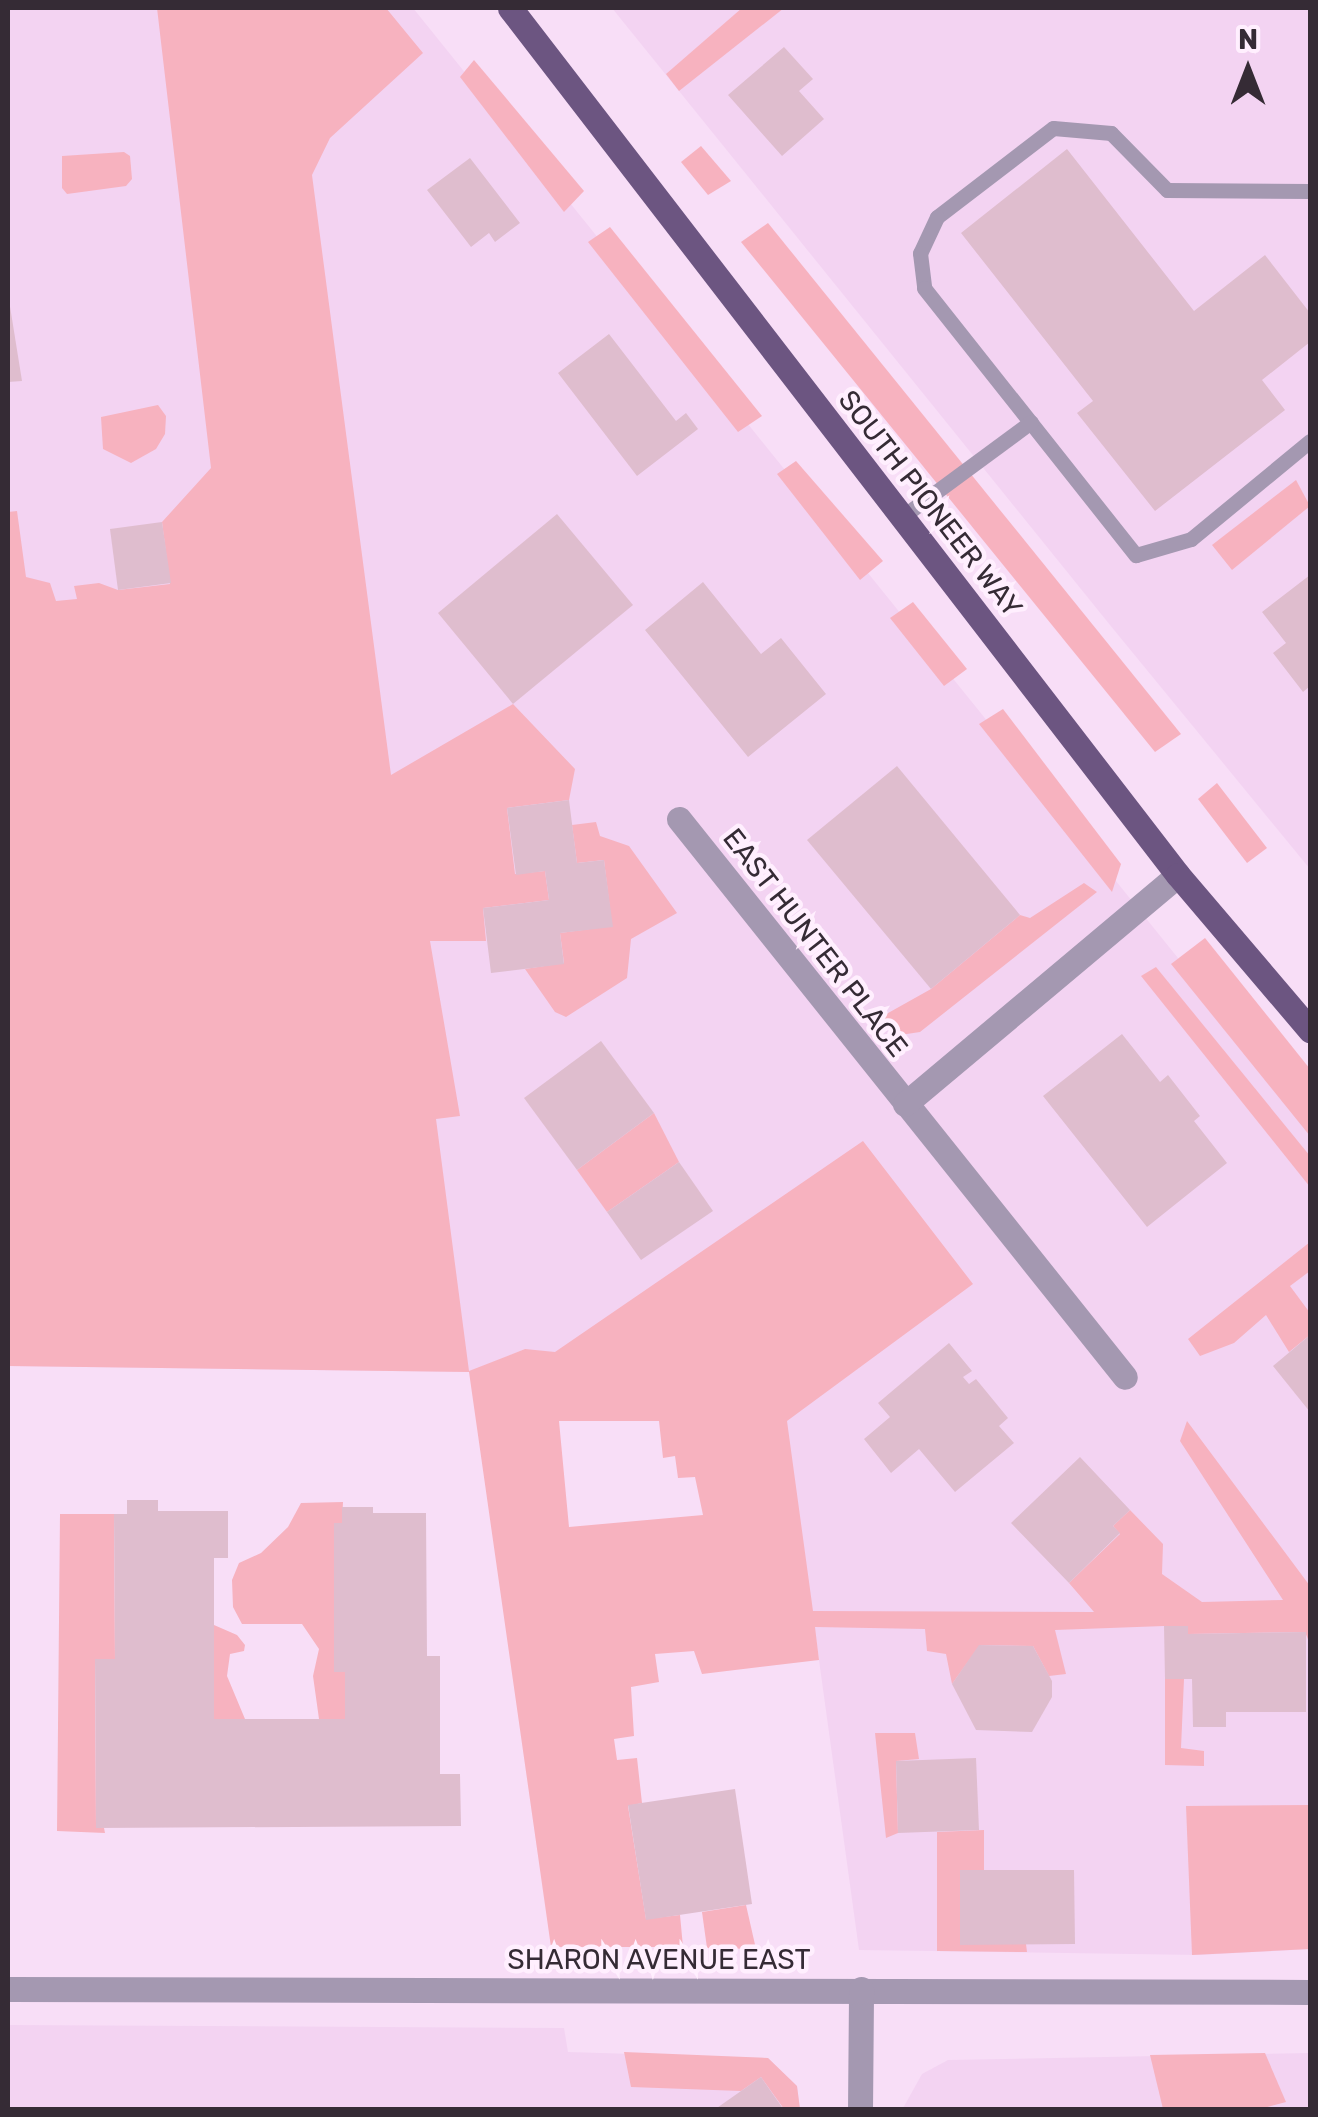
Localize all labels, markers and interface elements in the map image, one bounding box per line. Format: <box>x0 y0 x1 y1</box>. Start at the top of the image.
north arrow <box>1198 20 1298 120</box>
text: N <box>1238 23 1258 56</box>
street label: SOUTH PIONEER WAY <box>831 384 1029 624</box>
street label: EAST HUNTER PLACE <box>715 822 915 1064</box>
street label: SHARON AVENUE EAST <box>507 1943 811 1977</box>

